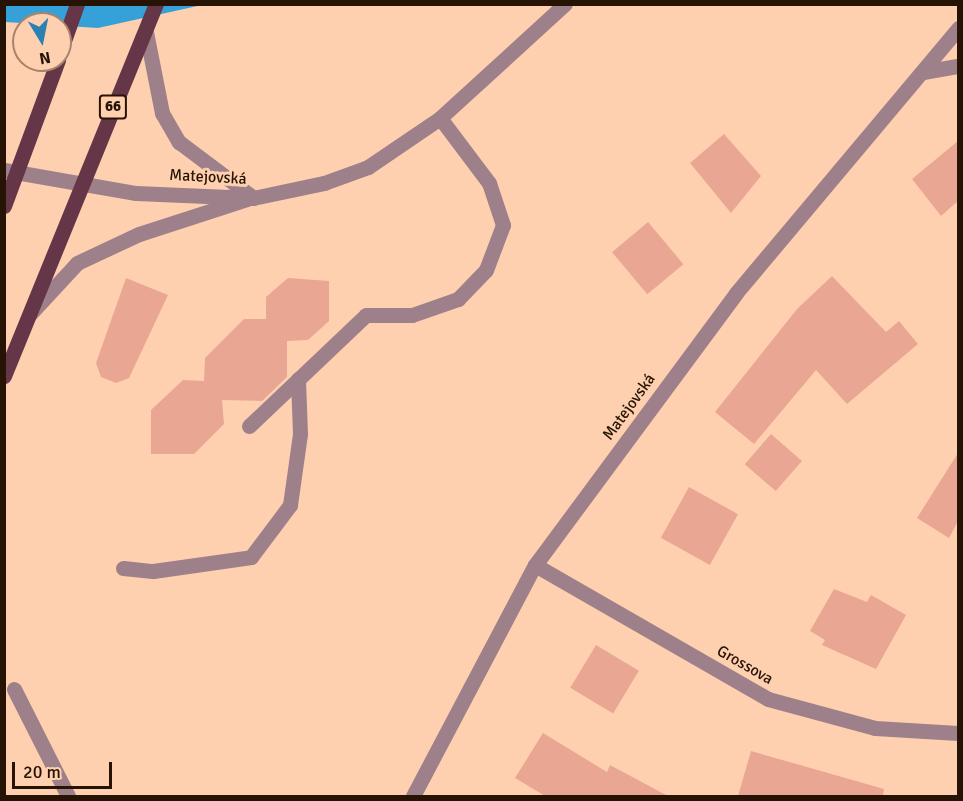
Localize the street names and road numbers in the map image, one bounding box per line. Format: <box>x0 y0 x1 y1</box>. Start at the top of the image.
road number: 66 <box>98 95 128 119</box>
street label: Matejovská <box>169 165 247 189</box>
street label: Matejovská <box>598 370 660 444</box>
street label: Grossova <box>713 641 777 689</box>

